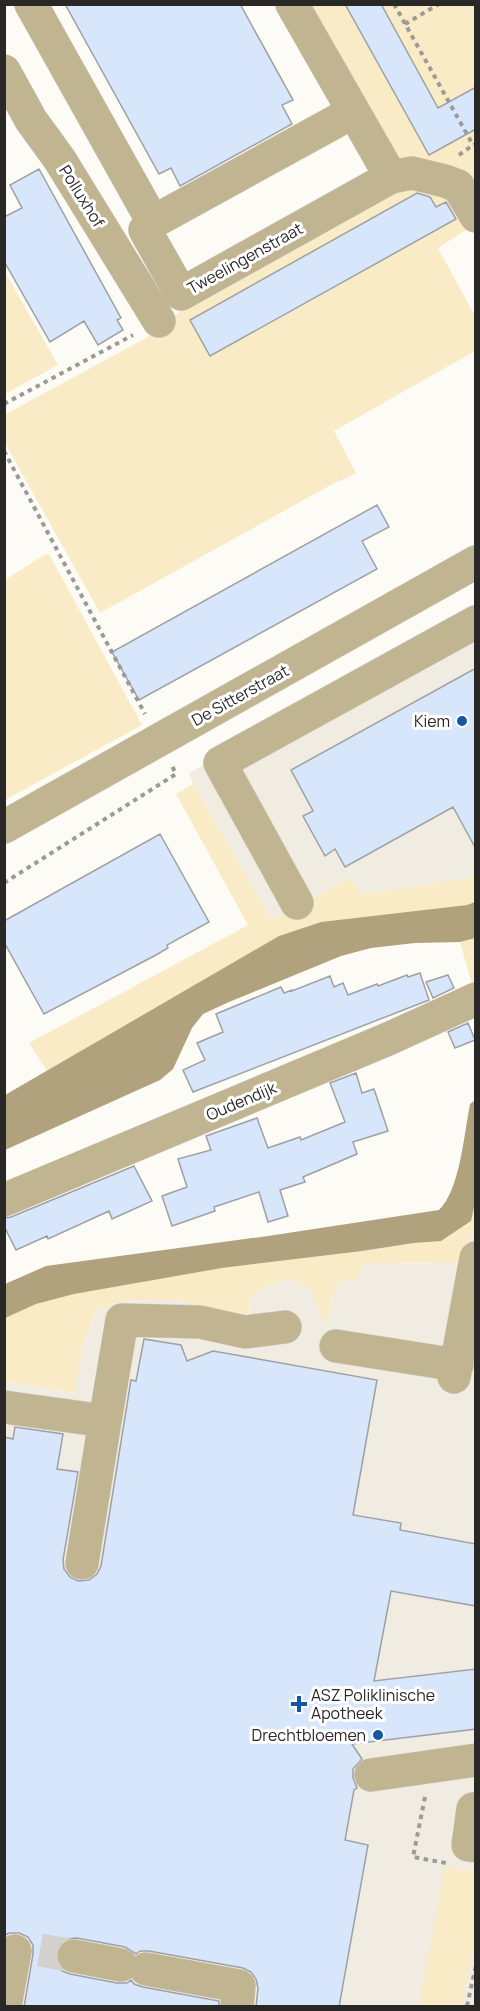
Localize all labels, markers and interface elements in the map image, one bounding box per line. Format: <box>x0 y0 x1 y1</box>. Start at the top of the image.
street label: Polluxhof <box>54 161 110 231</box>
street label: Tweelingenstraat <box>183 217 307 299</box>
street label: De Sitterstraat <box>187 659 293 731</box>
place label: Kiem <box>414 710 450 732</box>
marker: Kiem <box>455 714 469 728</box>
street label: Oudendijk <box>203 1076 280 1126</box>
place label: ASZ Poliklinische Apotheek <box>311 1684 435 1724</box>
marker: ASZ Poliklinische Apotheek <box>292 1697 306 1711</box>
place label: Drechtbloemen <box>252 1724 366 1746</box>
marker: Drechtbloemen <box>371 1728 385 1742</box>

